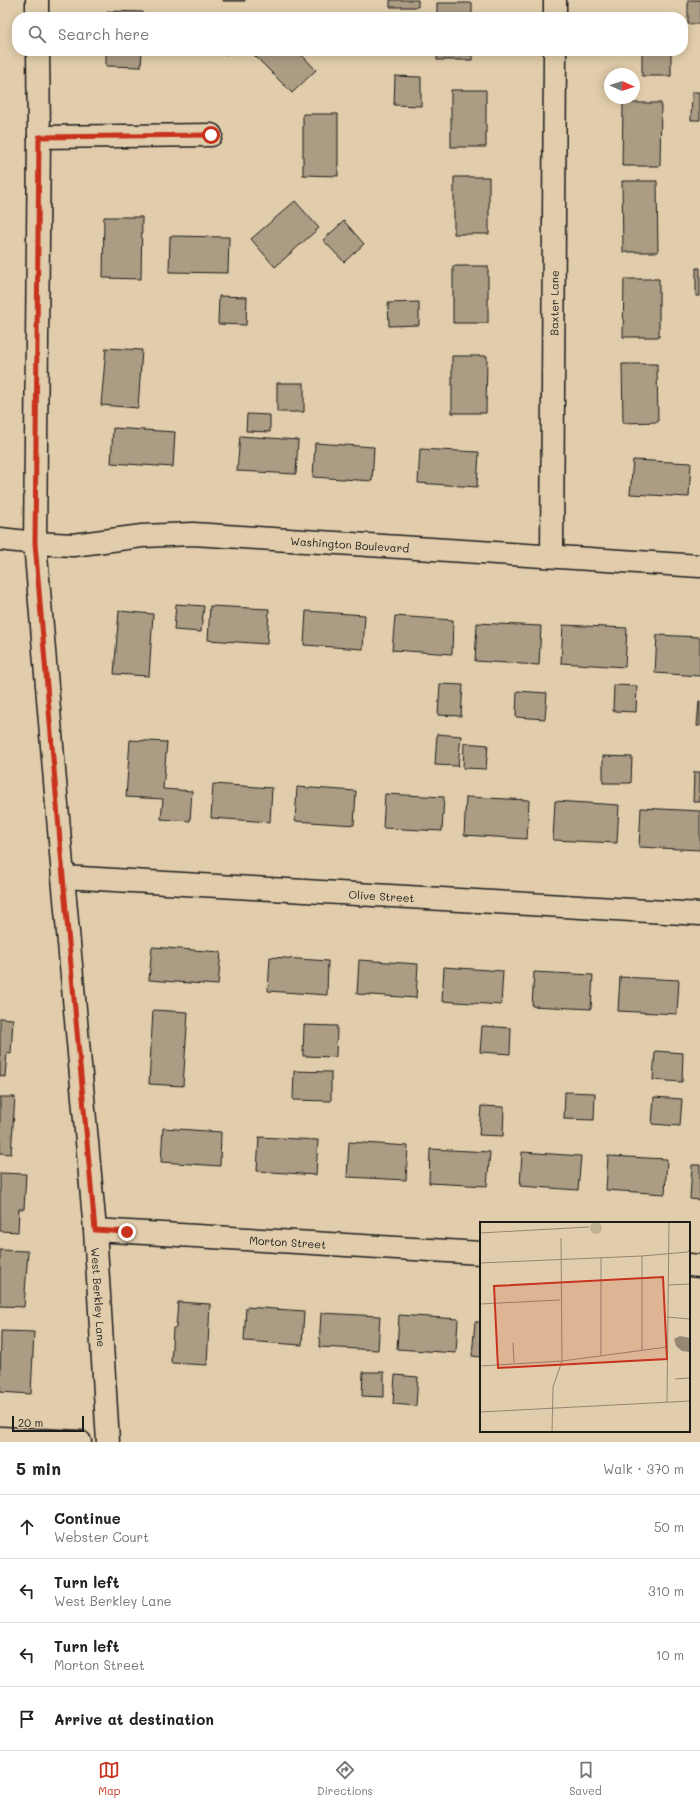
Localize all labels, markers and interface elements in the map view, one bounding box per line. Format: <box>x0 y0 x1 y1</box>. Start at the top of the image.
search box <box>12 12 688 56</box>
icon: search <box>26 23 48 45</box>
text: Search here <box>58 24 149 44</box>
north arrow <box>604 68 640 104</box>
route start <box>202 126 220 144</box>
street label: Baxter Lane <box>546 270 561 336</box>
street label: Washington Boulevard <box>290 533 410 555</box>
street label: Olive Street <box>348 886 415 905</box>
inset map <box>480 1222 690 1432</box>
route end <box>118 1223 136 1241</box>
street label: Morton Street <box>249 1232 327 1251</box>
street label: West Berkley Lane <box>89 1247 110 1348</box>
scale bar <box>12 1414 84 1433</box>
text: 20 m <box>18 1415 43 1430</box>
text: 5 min <box>16 1457 61 1479</box>
text: Walk · 370 m <box>603 1460 684 1477</box>
text: Continue <box>54 1508 121 1528</box>
icon: ahead <box>16 1516 38 1538</box>
text: 50 m <box>654 1518 684 1535</box>
text: Webster Court <box>54 1528 149 1545</box>
text: Turn left <box>54 1572 119 1592</box>
icon: left <box>16 1580 38 1602</box>
text: 310 m <box>648 1582 684 1599</box>
text: West Berkley Lane <box>54 1592 172 1609</box>
text: Turn left <box>54 1636 119 1656</box>
icon: left <box>16 1644 38 1666</box>
text: 10 m <box>656 1646 684 1663</box>
text: Morton Street <box>54 1656 145 1673</box>
icon: arrive <box>16 1708 38 1730</box>
text: Arrive at destination <box>54 1709 214 1729</box>
tab: Map <box>98 1759 121 1798</box>
tab: Directions <box>317 1759 373 1798</box>
tab: Saved <box>569 1759 602 1798</box>

